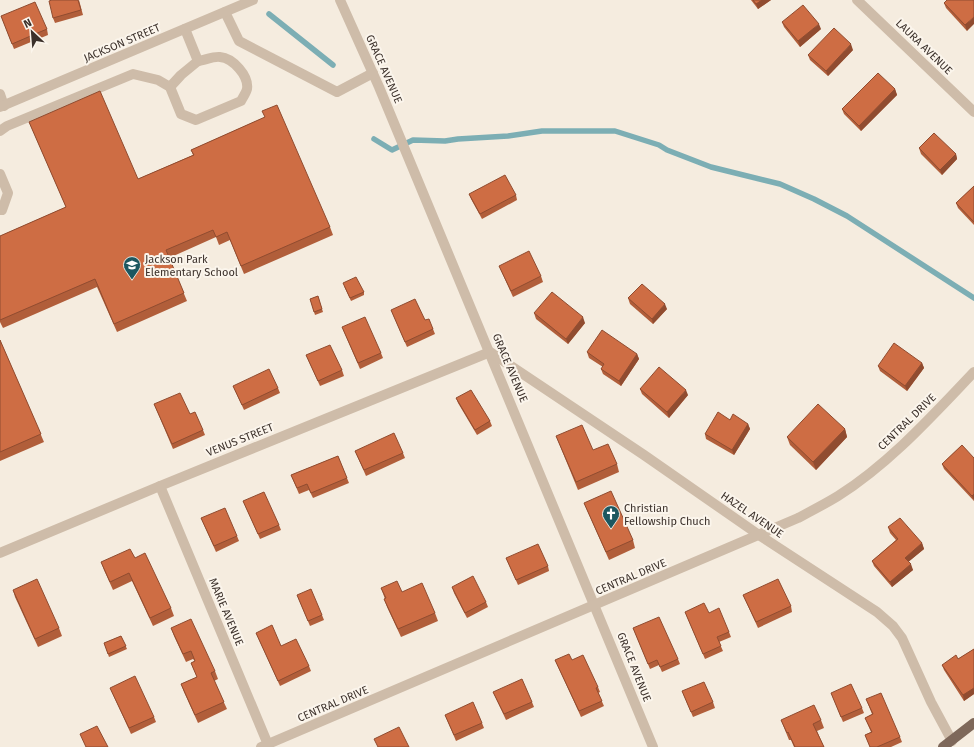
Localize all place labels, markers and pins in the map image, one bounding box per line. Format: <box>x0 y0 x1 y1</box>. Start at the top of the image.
place label: Jackson Park Elementary School <box>145 253 238 279</box>
school or university icon: Jackson Park Elementary School <box>122 255 142 280</box>
place label: Christian Fellowship Chuch <box>624 502 710 528</box>
church icon: Christian Fellowship Chuch <box>601 504 621 529</box>

